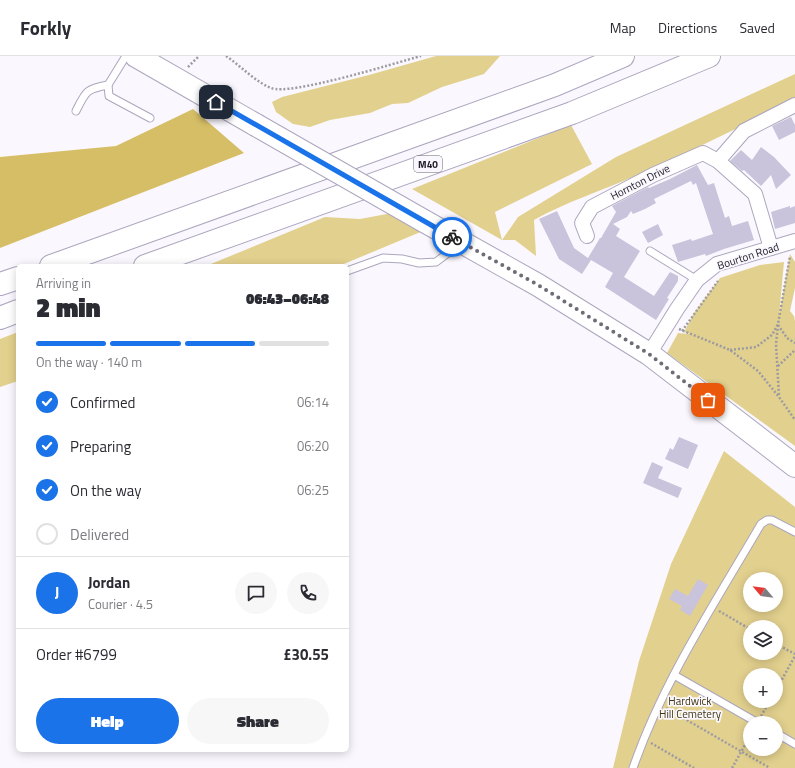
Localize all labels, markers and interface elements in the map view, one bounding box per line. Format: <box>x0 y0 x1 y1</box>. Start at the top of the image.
text: Forkly <box>20 13 71 42</box>
text: Map <box>610 17 636 38</box>
text: Directions <box>658 17 717 38</box>
text: Saved <box>739 17 775 38</box>
pin <box>199 85 233 119</box>
icon: home <box>205 91 227 113</box>
road number: M40 <box>414 156 442 172</box>
street label: Hornton Drive <box>607 160 673 204</box>
courier <box>432 217 472 257</box>
icon: bike <box>441 226 463 248</box>
street label: Bourton Road <box>715 238 781 274</box>
text: Arriving in <box>36 273 91 293</box>
text: 06:43–06:48 <box>246 287 329 310</box>
text: 2 min <box>36 288 101 327</box>
text: On the way · 140 m <box>36 352 142 372</box>
pin <box>691 383 725 417</box>
icon: bag <box>697 389 719 411</box>
icon: check <box>36 391 58 413</box>
text: Confirmed <box>70 391 135 414</box>
text: 06:14 <box>297 392 329 412</box>
icon: check <box>36 435 58 457</box>
text: Preparing <box>70 435 131 458</box>
text: 06:20 <box>297 436 329 456</box>
icon: check <box>36 479 58 501</box>
text: On the way <box>70 479 142 502</box>
text: 06:25 <box>297 480 329 500</box>
text: Delivered <box>70 523 129 546</box>
text: Jordan <box>88 571 130 594</box>
button: chat <box>235 572 277 614</box>
button: phone <box>287 572 329 614</box>
north arrow <box>743 572 783 612</box>
map controls <box>743 572 783 756</box>
text: J <box>55 581 59 604</box>
text: Courier · 4.5 <box>88 594 153 614</box>
button: layers <box>743 620 783 660</box>
text: Order #6799 <box>36 643 117 666</box>
text: £30.55 <box>283 643 329 666</box>
button: + <box>743 668 783 708</box>
park label: Hardwick Hill Cemetery <box>659 693 722 722</box>
button: Help <box>36 698 179 744</box>
button: Share <box>187 698 329 744</box>
button: − <box>743 716 783 756</box>

